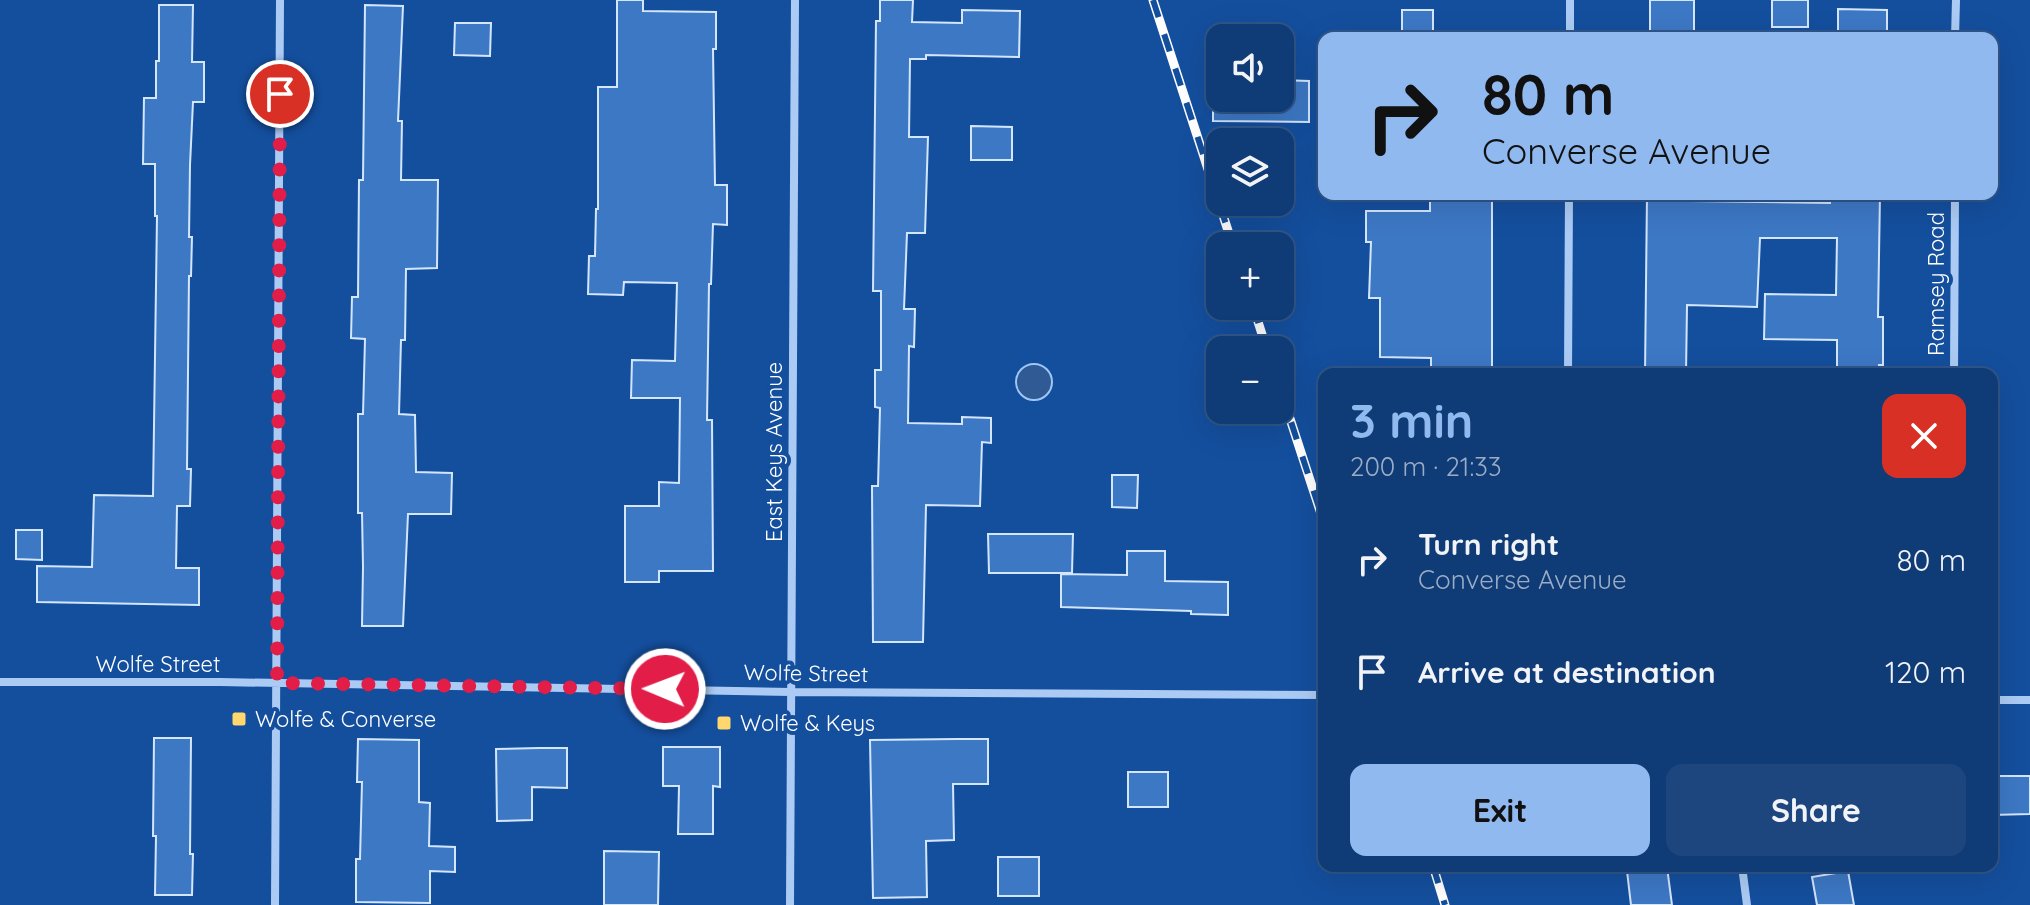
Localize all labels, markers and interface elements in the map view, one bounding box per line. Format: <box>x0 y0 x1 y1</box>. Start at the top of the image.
map controls <box>1206 24 1294 424</box>
button: sound <box>1206 24 1294 112</box>
text: 80 m <box>1482 59 1614 129</box>
pin <box>246 60 314 128</box>
icon: right <box>1350 64 1454 168</box>
icon: arrive <box>258 72 302 116</box>
button: layers <box>1206 128 1294 216</box>
text: Converse Avenue <box>1482 128 1771 173</box>
street label: Ramsey Road <box>1922 212 1950 356</box>
button: + <box>1206 232 1294 320</box>
button: − <box>1206 336 1294 424</box>
street label: East Keys Avenue <box>760 362 788 542</box>
text: 3 min <box>1350 390 1473 450</box>
button: close <box>1882 394 1966 478</box>
text: 200 m · 21:33 <box>1350 450 1502 483</box>
text: Turn right <box>1418 525 1559 563</box>
icon: right <box>1350 538 1394 582</box>
text: 80 m <box>1896 541 1966 579</box>
text: Converse Avenue <box>1418 563 1627 596</box>
position arrow <box>623 647 707 731</box>
street label: Wolfe Street <box>96 650 220 678</box>
icon: arrive <box>1350 650 1394 694</box>
text: Arrive at destination <box>1418 653 1716 691</box>
text: 120 m <box>1885 653 1966 691</box>
street label: Wolfe Street <box>743 658 869 688</box>
place label: Wolfe & Converse <box>255 705 436 733</box>
place label: Wolfe & Keys <box>740 709 875 737</box>
marker: Wolfe & Converse <box>230 710 248 728</box>
marker: Wolfe & Keys <box>715 714 733 732</box>
button: Exit <box>1350 764 1650 856</box>
button: Share <box>1666 764 1966 856</box>

